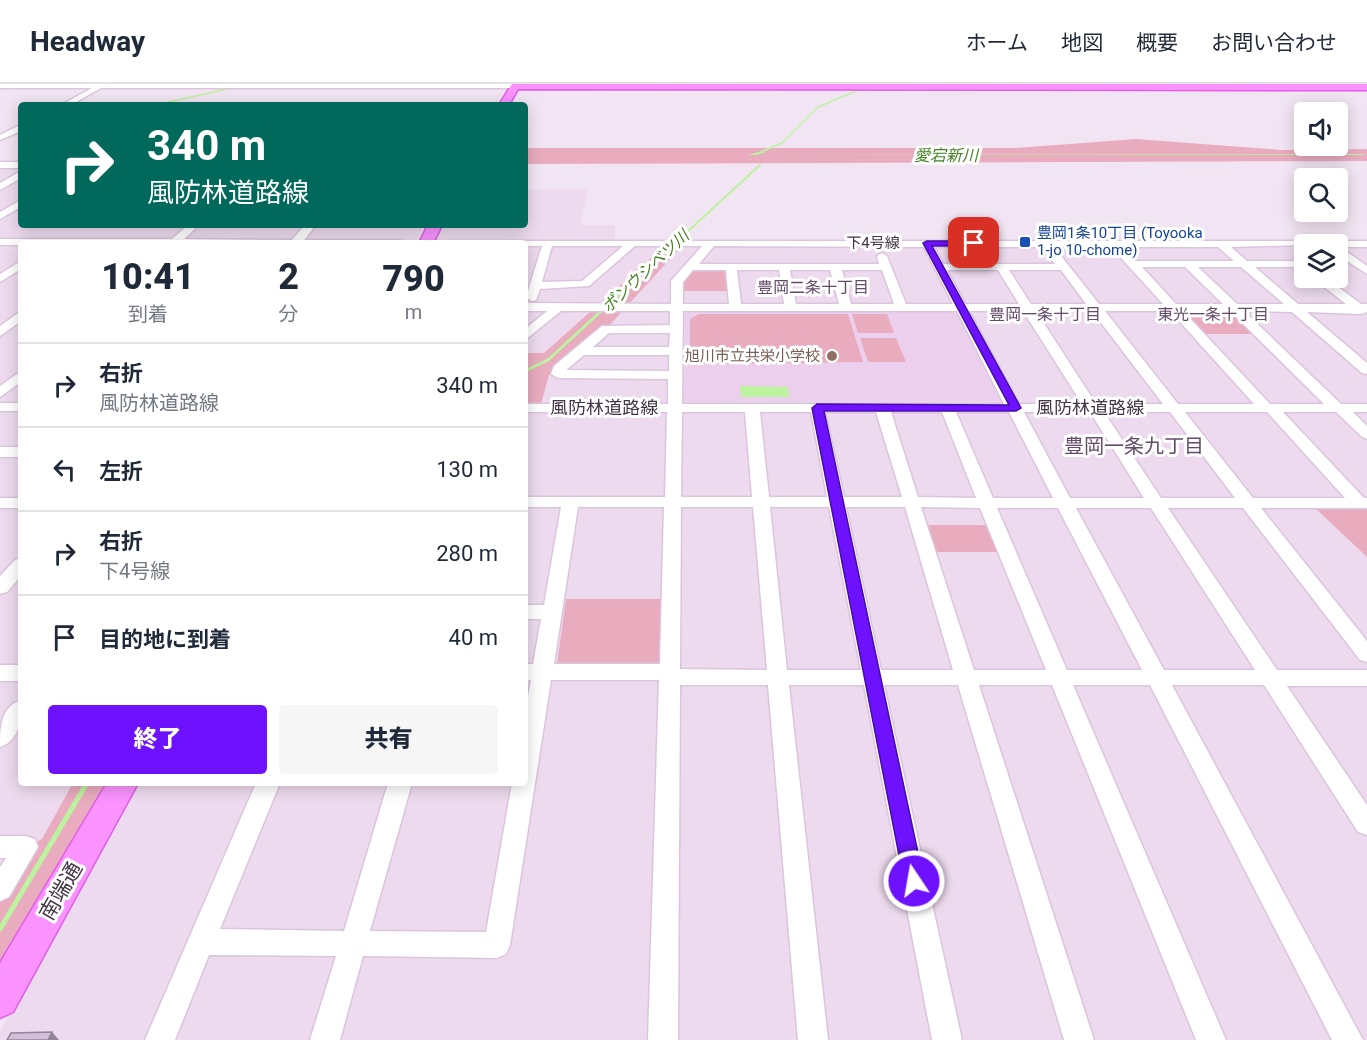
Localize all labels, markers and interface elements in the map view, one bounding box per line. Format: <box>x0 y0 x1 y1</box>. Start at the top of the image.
text: Headway <box>30 25 145 58</box>
text: ホーム <box>966 31 1028 55</box>
text: 地図 <box>1061 31 1103 55</box>
text: 概要 <box>1136 31 1178 55</box>
text: お問い合わせ <box>1211 31 1337 55</box>
map controls <box>1294 102 1348 288</box>
button: sound <box>1294 102 1348 156</box>
text: 340 m <box>147 121 266 170</box>
icon: right <box>48 126 126 204</box>
water label: 愛宕新川 <box>914 146 980 165</box>
button: search <box>1294 168 1348 222</box>
text: 風防林道路線 <box>147 177 309 209</box>
pin <box>948 217 999 268</box>
place label: 豊岡1条10丁目 (Toyooka 1-jo 10-chome) <box>1037 224 1203 259</box>
water label: ポンウシベツ川 <box>598 225 694 317</box>
icon: arrive <box>957 226 990 259</box>
street label: 下4号線 <box>846 234 900 252</box>
button: layers <box>1294 234 1348 288</box>
marker: 豊岡1条10丁目 (Toyooka 1-jo 10-chome) <box>1018 235 1032 249</box>
text: 10:41 <box>101 256 195 298</box>
text: 2 <box>278 256 299 298</box>
text: 790 <box>382 258 445 300</box>
district label: 豊岡二条十丁目 <box>757 278 869 297</box>
text: m <box>405 300 422 324</box>
text: 到着 <box>128 302 168 326</box>
text: 分 <box>279 302 299 326</box>
district label: 豊岡一条十丁目 <box>989 305 1101 324</box>
district label: 東光一条十丁目 <box>1157 305 1269 324</box>
place label: 旭川市立共栄小学校 <box>685 347 820 365</box>
marker: 旭川市立共栄小学校 <box>825 349 839 363</box>
text: 右折 <box>99 361 143 386</box>
icon: right <box>48 369 81 402</box>
text: 340 m <box>436 373 498 398</box>
text: 風防林道路線 <box>99 391 219 415</box>
street label: 風防林道路線 <box>550 397 658 418</box>
street label: 風防林道路線 <box>1036 397 1144 418</box>
district label: 豊岡一条九丁目 <box>1064 434 1204 458</box>
icon: left <box>48 453 81 486</box>
text: 130 m <box>436 457 498 482</box>
text: 左折 <box>99 459 143 484</box>
text: 右折 <box>99 529 143 554</box>
icon: right <box>48 537 81 570</box>
text: 280 m <box>436 541 498 566</box>
text: 下4号線 <box>99 559 170 583</box>
icon: arrive <box>48 621 81 654</box>
text: 40 m <box>449 625 498 650</box>
text: 目的地に到着 <box>99 627 231 652</box>
button: 終了 <box>48 705 267 774</box>
button: 共有 <box>279 705 498 774</box>
position arrow <box>882 849 946 913</box>
street label: 南端通 <box>35 858 87 924</box>

